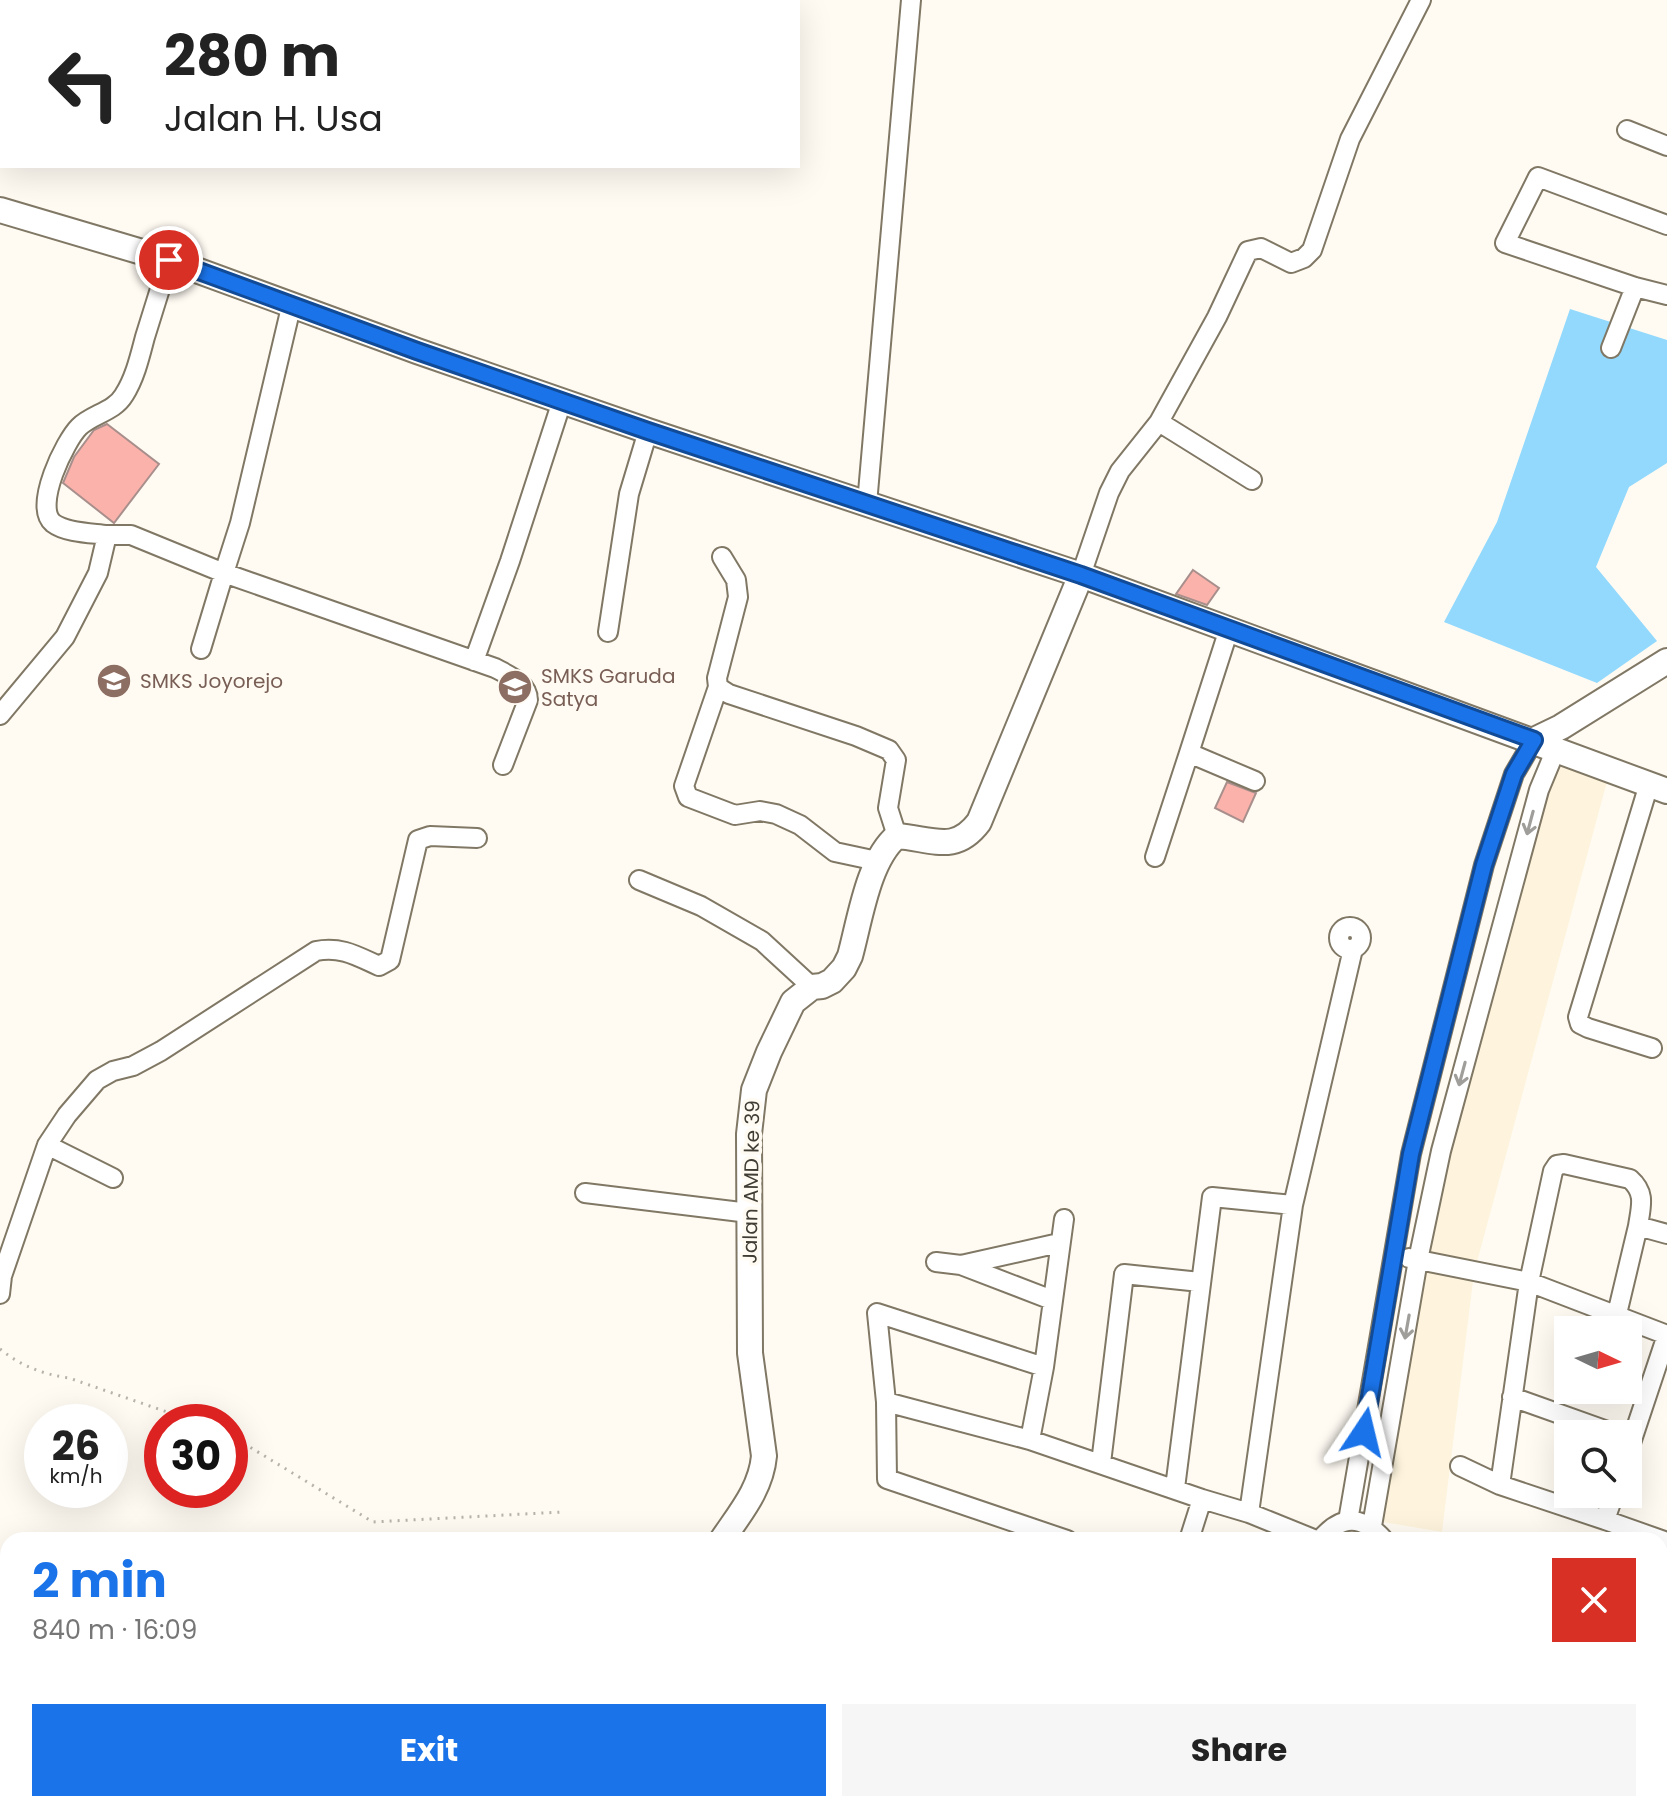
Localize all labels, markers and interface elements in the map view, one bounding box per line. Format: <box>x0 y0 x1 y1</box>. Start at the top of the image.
text: 280 m <box>164 17 340 96</box>
icon: left <box>32 32 136 136</box>
text: Jalan H. Usa <box>164 93 383 144</box>
pin <box>135 226 203 294</box>
icon: arrive <box>147 238 191 282</box>
school or university icon: SMKS Joyorejo <box>95 662 133 700</box>
place label: SMKS Garuda Satya <box>541 662 675 713</box>
place label: SMKS Joyorejo <box>140 667 283 695</box>
school or university icon: SMKS Garuda Satya <box>496 668 534 706</box>
one-way arrow <box>1521 809 1536 835</box>
one-way arrow <box>1454 1060 1469 1086</box>
street label: Jalan AMD ke 39 <box>736 1100 766 1264</box>
one-way arrow <box>1398 1314 1413 1340</box>
north arrow <box>1554 1316 1642 1404</box>
map controls <box>1554 1316 1642 1508</box>
position arrow <box>1322 1390 1406 1474</box>
speed limit sign: 30 <box>144 1404 248 1508</box>
text: 26 <box>52 1418 100 1474</box>
button: search <box>1554 1420 1642 1508</box>
text: km/h <box>49 1462 103 1490</box>
text: 2 min <box>32 1547 167 1614</box>
button: close <box>1552 1558 1636 1642</box>
text: 840 m · 16:09 <box>32 1612 197 1648</box>
button: Exit <box>32 1704 826 1796</box>
button: Share <box>842 1704 1636 1796</box>

